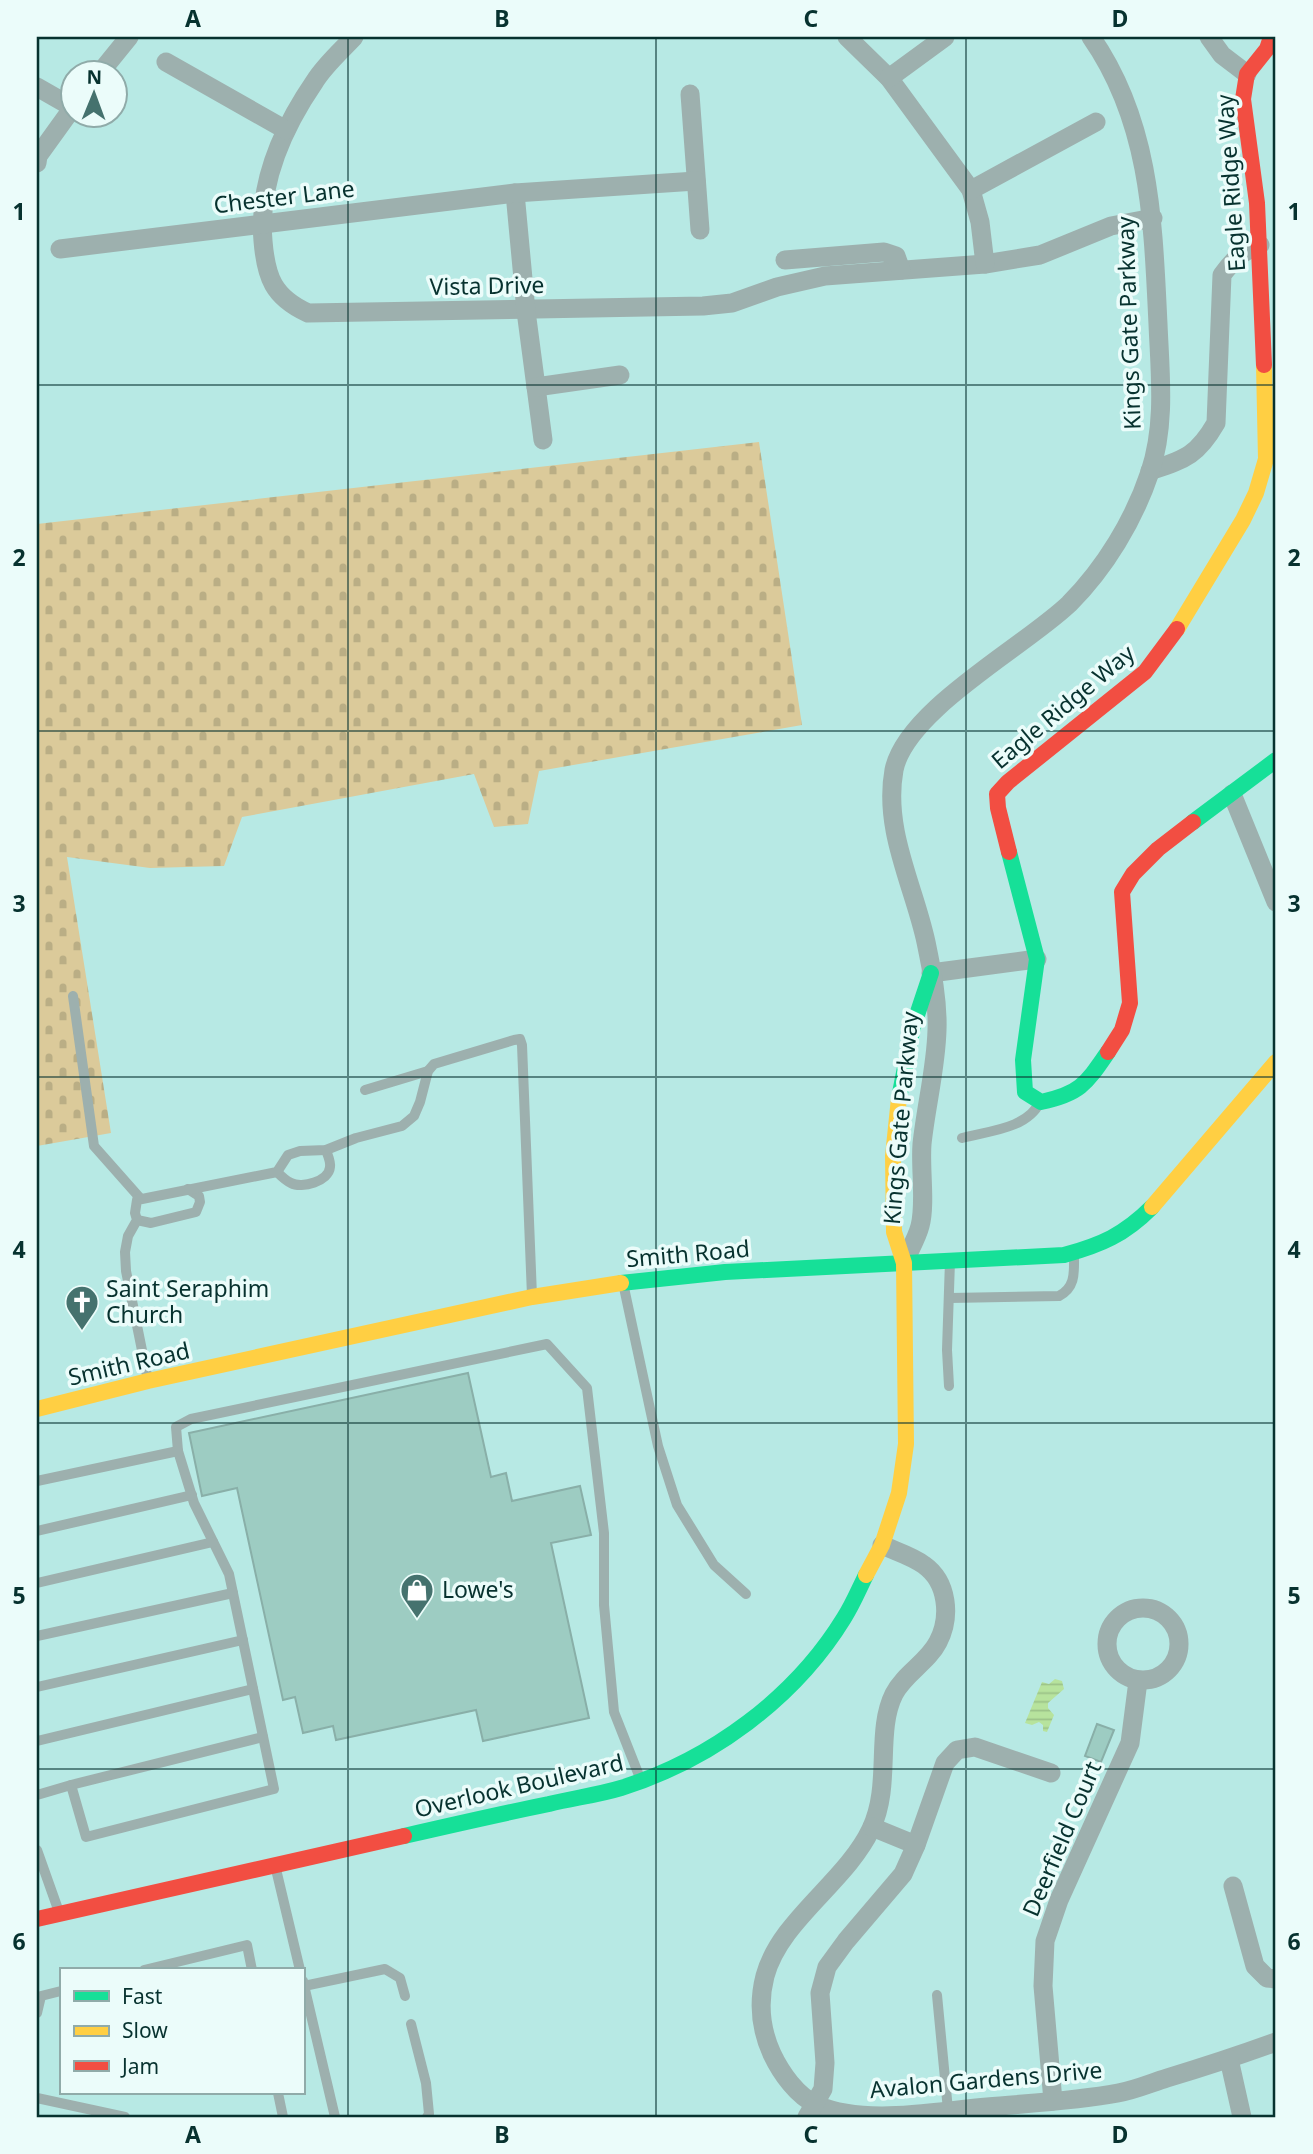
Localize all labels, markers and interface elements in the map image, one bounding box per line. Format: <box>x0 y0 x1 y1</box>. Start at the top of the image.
text: A <box>185 2 201 34</box>
text: B <box>494 2 510 34</box>
text: C <box>804 2 819 34</box>
text: D <box>1112 2 1128 34</box>
north arrow <box>60 60 130 130</box>
text: N <box>86 64 102 90</box>
street label: Eagle Ridge Way <box>1208 93 1252 273</box>
street label: Chester Lane <box>212 171 356 221</box>
text: 1 <box>12 195 26 227</box>
text: 1 <box>1287 195 1301 227</box>
street label: Kings Gate Parkway <box>1108 215 1148 430</box>
street label: Vista Drive <box>429 268 545 302</box>
text: 2 <box>12 541 26 573</box>
text: 2 <box>1287 541 1301 573</box>
street label: Eagle Ridge Way <box>984 637 1141 776</box>
text: 3 <box>12 887 26 919</box>
text: 3 <box>1287 887 1301 919</box>
street label: Kings Gate Parkway <box>875 1010 925 1226</box>
street label: Smith Road <box>625 1232 751 1274</box>
text: 4 <box>12 1233 26 1265</box>
text: 4 <box>1287 1233 1301 1265</box>
place label: Saint Seraphim Church <box>106 1272 269 1330</box>
church icon: Saint Seraphim Church <box>63 1283 101 1332</box>
street label: Smith Road <box>65 1334 193 1393</box>
shop icon: Lowe's <box>398 1571 436 1620</box>
place label: Lowe's <box>442 1573 514 1605</box>
text: 5 <box>12 1579 26 1611</box>
text: 5 <box>1287 1579 1301 1611</box>
street label: Overlook Boulevard <box>411 1745 626 1825</box>
street label: Deerfield Court <box>1014 1756 1108 1921</box>
text: 6 <box>12 1925 26 1957</box>
text: 6 <box>1287 1925 1301 1957</box>
legend <box>60 1968 304 2094</box>
text: Fast <box>122 1982 163 2010</box>
text: Slow <box>122 2016 168 2044</box>
text: Jam <box>120 2052 159 2080</box>
street label: Avalon Gardens Drive <box>868 2053 1103 2105</box>
text: A <box>185 2118 201 2150</box>
text: B <box>494 2118 510 2150</box>
text: C <box>804 2118 819 2150</box>
text: D <box>1112 2118 1128 2150</box>

